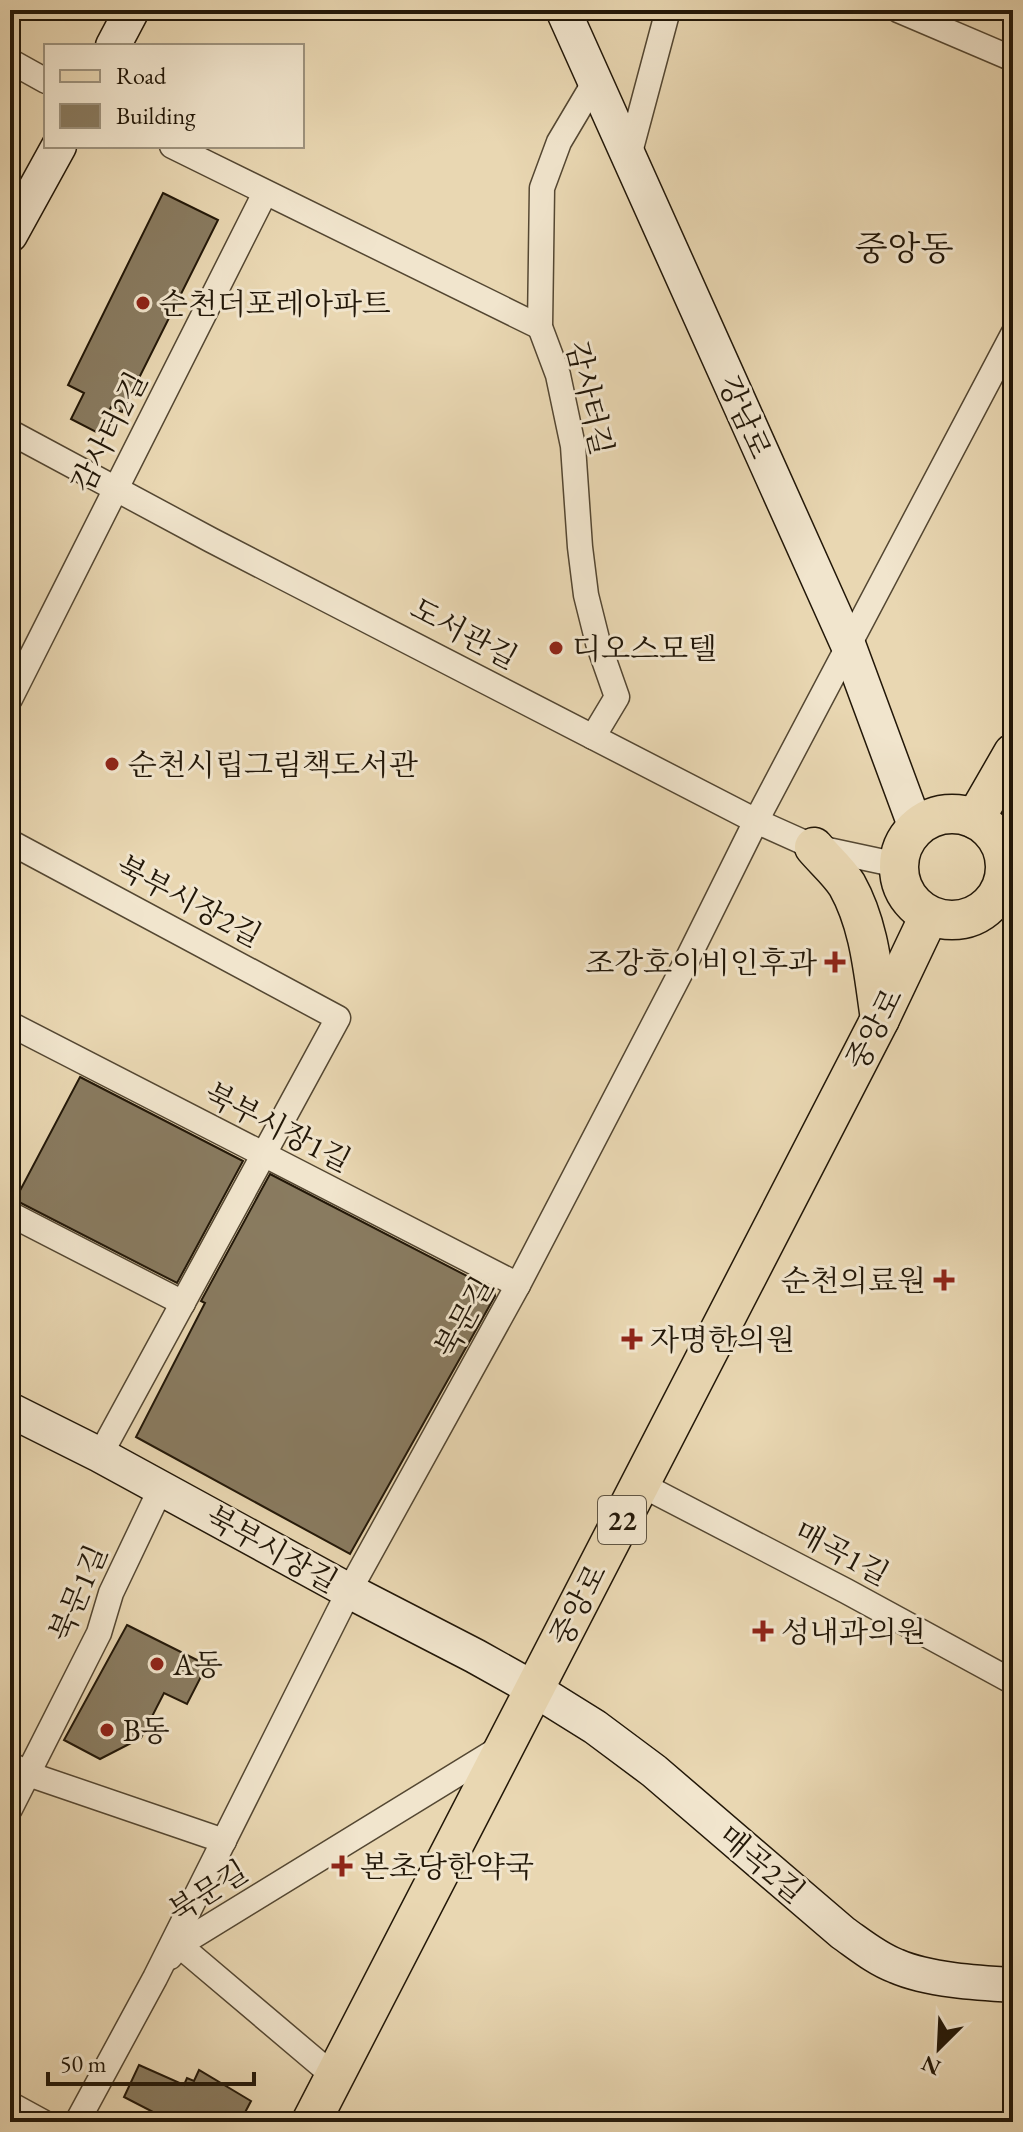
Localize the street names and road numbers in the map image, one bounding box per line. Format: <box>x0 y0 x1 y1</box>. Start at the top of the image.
street label: 감사터길 <box>558 337 622 459</box>
street label: 감사터2길 <box>62 365 156 499</box>
street label: 강남로 <box>710 369 781 465</box>
street label: 도서관길 <box>404 589 524 677</box>
street label: 북부시장2길 <box>110 846 268 956</box>
street label: 중앙로 <box>837 981 911 1077</box>
street label: 북부시장1길 <box>198 1073 358 1181</box>
street label: 북문길 <box>426 1270 502 1364</box>
road number: 22 <box>598 1496 646 1544</box>
street label: 북부시장길 <box>199 1497 345 1601</box>
street label: 매곡1길 <box>788 1512 896 1594</box>
street label: 북문1길 <box>40 1539 116 1647</box>
street label: 중앙로 <box>541 1557 615 1653</box>
street label: 매곡2길 <box>711 1816 813 1912</box>
street label: 북문길 <box>161 1851 255 1931</box>

